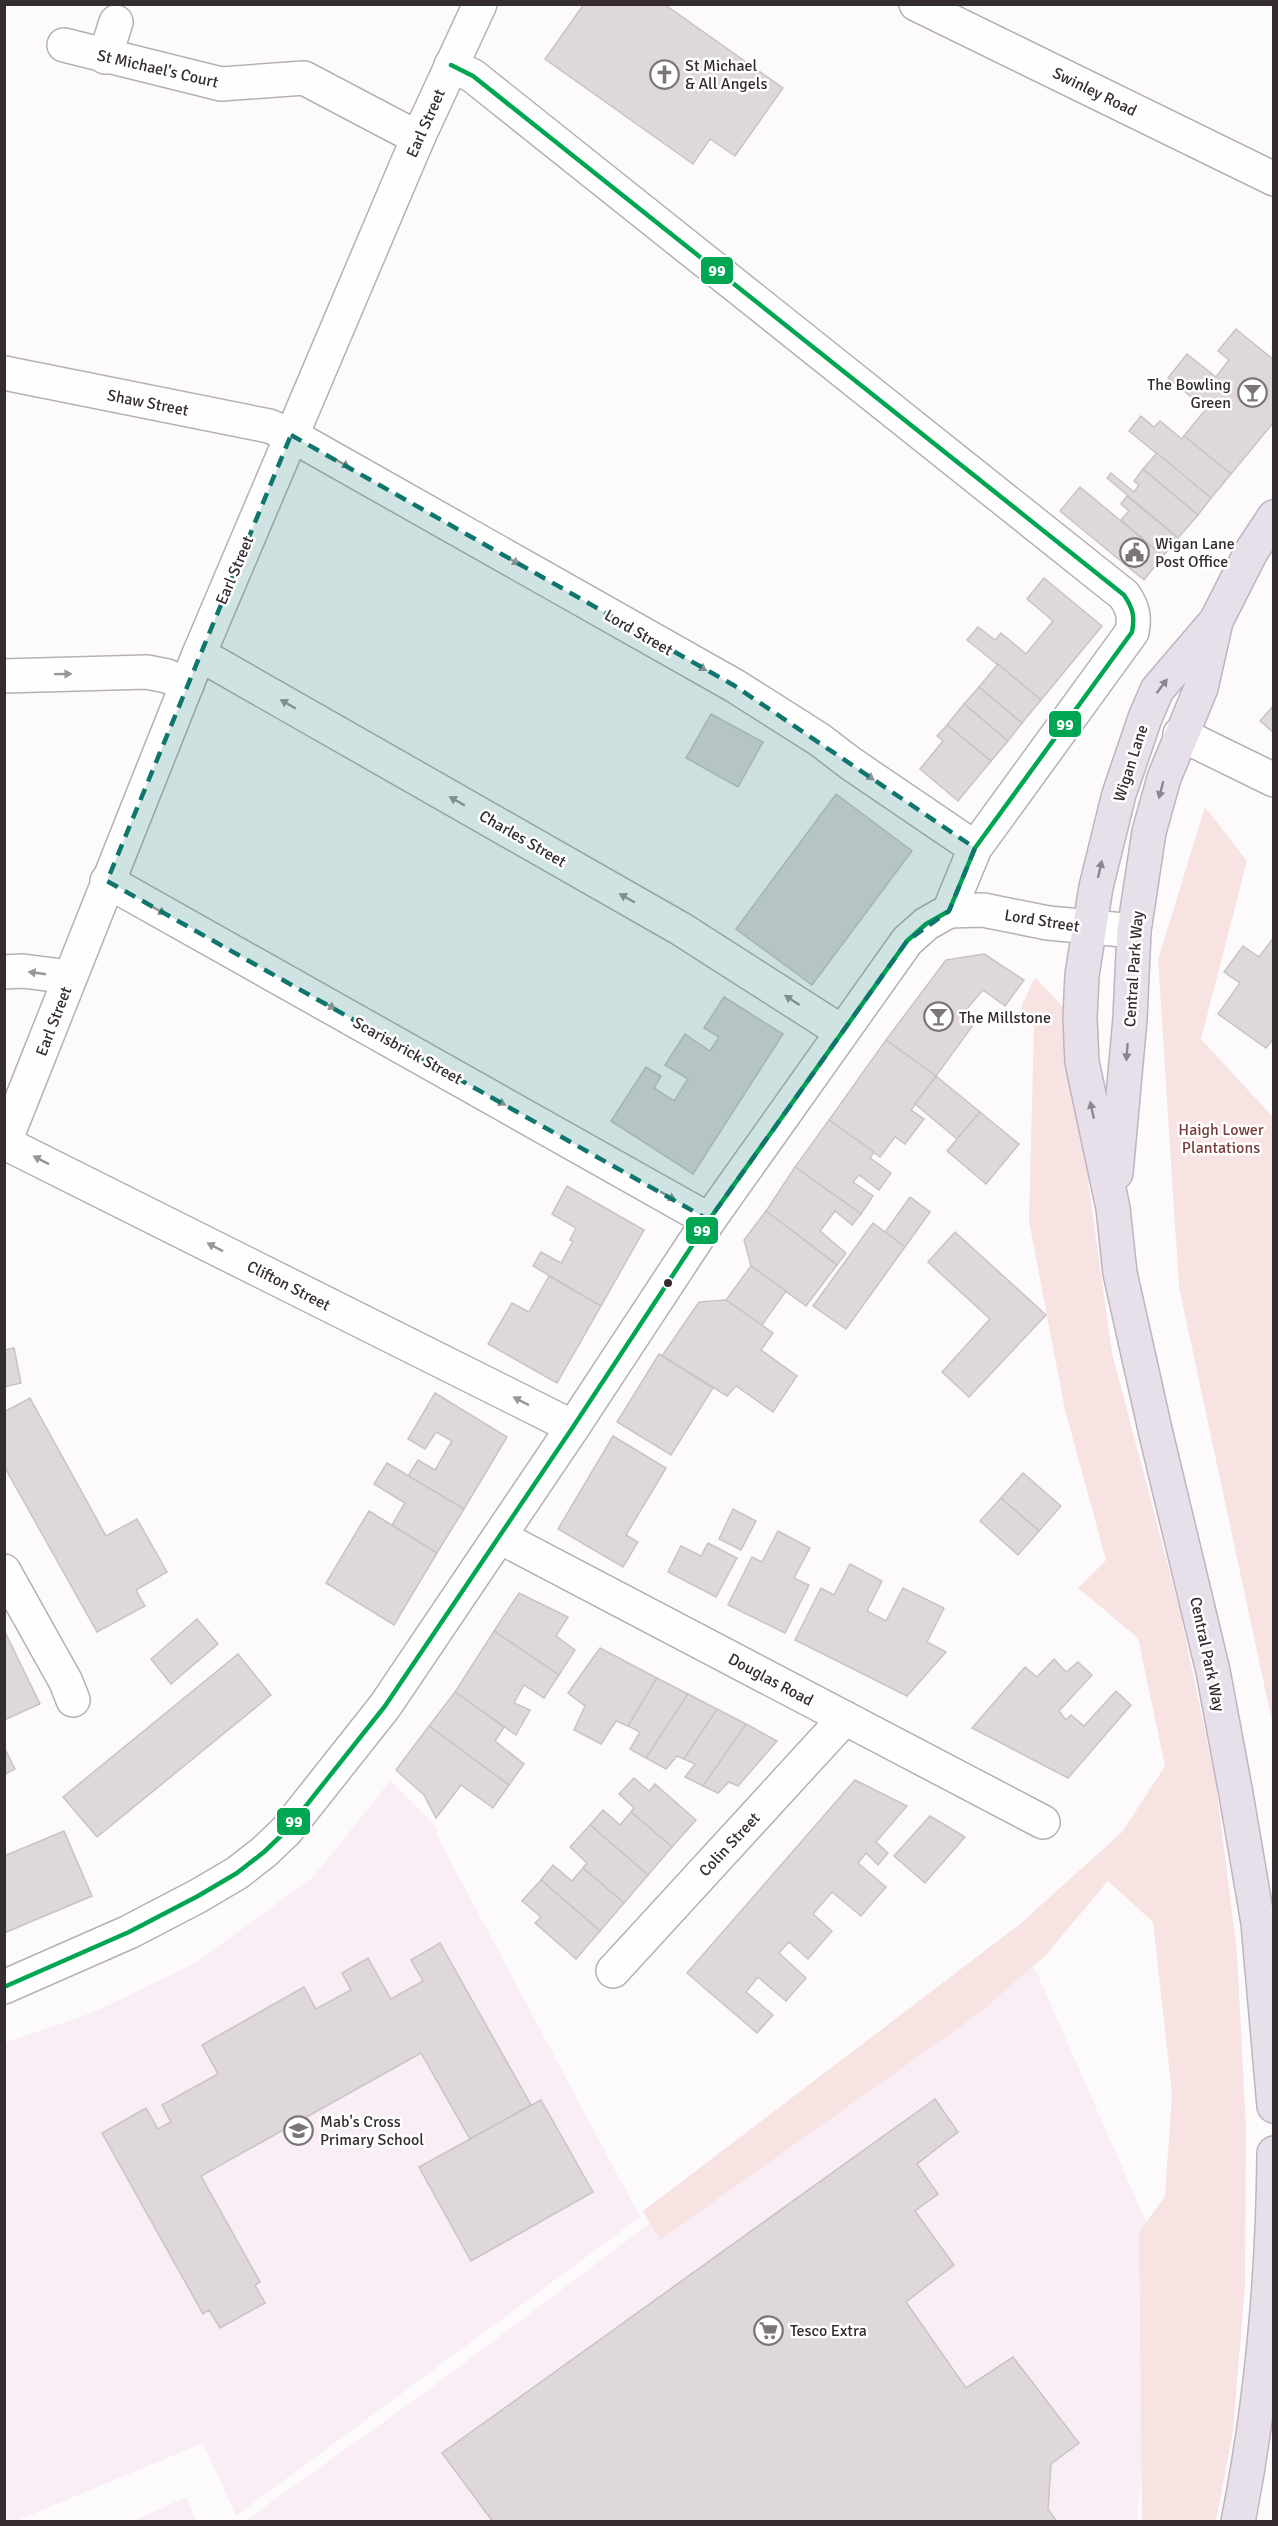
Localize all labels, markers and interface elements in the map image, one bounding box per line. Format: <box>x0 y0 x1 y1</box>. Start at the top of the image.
street label: St Michael's Court <box>95 45 221 93</box>
place label: St Michael & All Angels <box>685 56 768 94</box>
church icon: St Michael & All Angels <box>648 58 680 90</box>
street label: Swinley Road <box>1049 63 1140 121</box>
street label: Earl Street <box>402 86 450 161</box>
line badge: 99 <box>700 256 734 285</box>
text: 99 <box>708 261 726 281</box>
place label: The Bowling Green <box>1147 375 1231 413</box>
bar icon: The Bowling Green <box>1236 377 1268 409</box>
street label: Shaw Street <box>106 385 191 421</box>
one-way arrow <box>334 458 350 469</box>
street label: Earl Street <box>211 533 259 608</box>
place label: Wigan Lane Post Office <box>1155 534 1235 572</box>
public building icon: Wigan Lane Post Office <box>1118 536 1150 568</box>
one-way arrow <box>503 554 520 564</box>
street label: Lord Street <box>601 605 677 661</box>
one-way arrow <box>691 661 708 671</box>
one-way arrow <box>53 669 72 679</box>
one-way arrow <box>1156 678 1168 694</box>
one-way arrow <box>279 699 296 709</box>
line badge: 99 <box>1048 710 1082 738</box>
text: 99 <box>1056 715 1074 735</box>
street label: Wigan Lane <box>1109 722 1153 804</box>
one-way arrow <box>859 769 875 781</box>
one-way arrow <box>1156 781 1165 799</box>
one-way arrow <box>449 796 466 806</box>
street label: Charles Street <box>475 806 570 872</box>
one-way arrow <box>1095 860 1105 879</box>
one-way arrow <box>618 893 635 903</box>
one-way arrow <box>150 905 167 915</box>
street label: Lord Street <box>1003 905 1081 937</box>
street label: Central Park Way <box>1120 910 1148 1028</box>
one-way arrow <box>27 968 46 978</box>
street label: Earl Street <box>32 983 76 1059</box>
one-way arrow <box>784 995 801 1006</box>
one-way arrow <box>320 1000 336 1011</box>
bar icon: The Millstone <box>922 1001 954 1033</box>
place label: The Millstone <box>959 1008 1051 1028</box>
street label: Scarisbrick Street <box>349 1013 466 1089</box>
one-way arrow <box>1122 1043 1132 1062</box>
one-way arrow <box>490 1096 507 1106</box>
one-way arrow <box>1087 1101 1097 1119</box>
park label: Haigh Lower Plantations <box>1178 1120 1264 1158</box>
one-way arrow <box>32 1155 49 1165</box>
one-way arrow <box>660 1191 676 1202</box>
line badge: 99 <box>685 1216 719 1245</box>
text: 99 <box>693 1221 711 1241</box>
one-way arrow <box>206 1243 224 1253</box>
street label: Clifton Street <box>243 1256 334 1316</box>
unlabelled marker <box>662 1277 674 1289</box>
one-way arrow <box>512 1396 529 1406</box>
street label: Central Park Way <box>1185 1595 1229 1714</box>
street label: Douglas Road <box>725 1649 817 1711</box>
line badge: 99 <box>276 1807 311 1836</box>
street label: Colin Street <box>695 1808 765 1881</box>
text: 99 <box>285 1812 303 1832</box>
place label: Mab's Cross Primary School <box>320 2112 424 2150</box>
school or university icon: Mab's Cross Primary School <box>283 2114 315 2146</box>
supermarket icon: Tesco Extra <box>753 2314 785 2346</box>
place label: Tesco Extra <box>790 2321 867 2341</box>

